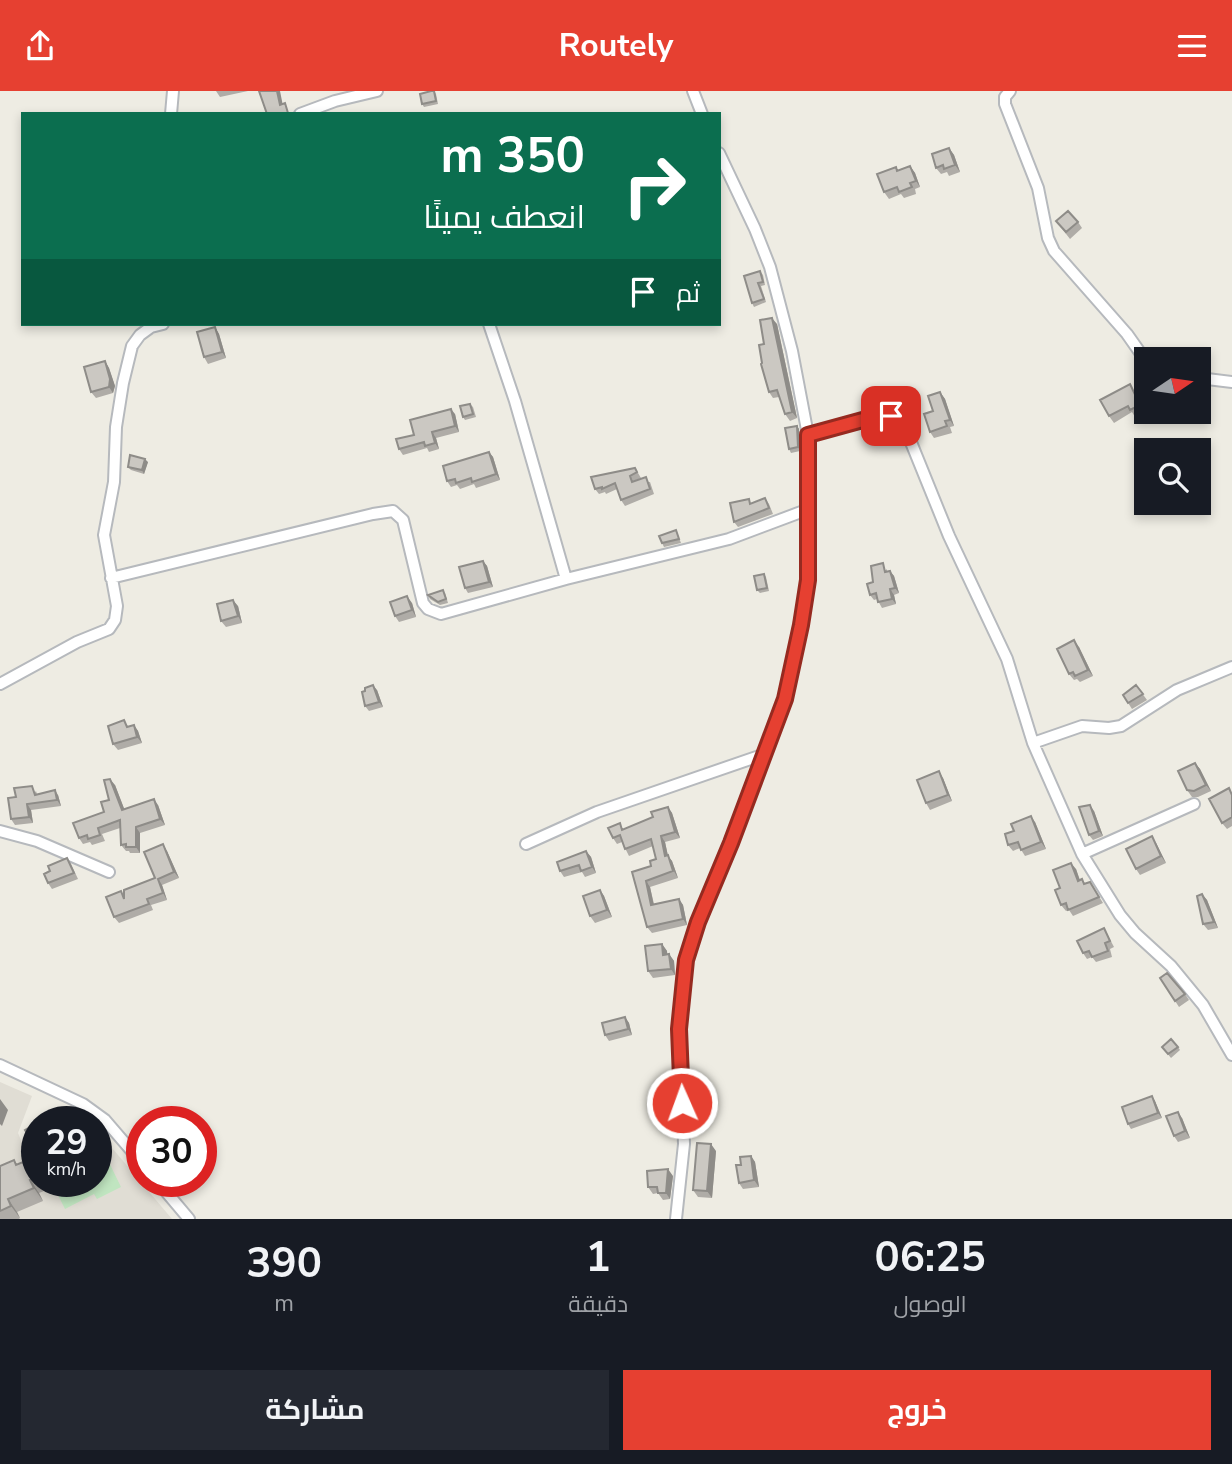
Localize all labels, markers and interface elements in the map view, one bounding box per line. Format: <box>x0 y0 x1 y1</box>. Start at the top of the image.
text: Routely <box>559 24 673 67</box>
icon: share <box>21 27 59 65</box>
icon: menu <box>1173 27 1211 65</box>
text: 350 m <box>441 122 585 189</box>
icon: right <box>609 140 700 231</box>
text: انعطف يمينًا <box>423 196 585 239</box>
icon: arrive <box>624 273 662 311</box>
text: ثم <box>676 276 700 311</box>
north arrow <box>1134 347 1211 423</box>
map controls <box>1134 347 1211 515</box>
pin <box>861 386 921 446</box>
icon: arrive <box>872 397 910 435</box>
button: search <box>1134 438 1211 515</box>
position arrow <box>645 1066 719 1140</box>
speed limit sign: 30 <box>126 1106 217 1197</box>
text: 29 <box>45 1119 88 1166</box>
text: km/h <box>47 1157 86 1181</box>
text: 1 <box>586 1229 611 1286</box>
text: 06:25 <box>874 1229 986 1286</box>
text: 390 <box>246 1235 322 1292</box>
text: m <box>274 1288 294 1319</box>
text: دقيقة <box>568 1289 628 1320</box>
text: الوصول <box>893 1289 967 1320</box>
button: مشاركة <box>21 1370 609 1450</box>
button: خروج <box>623 1370 1211 1450</box>

